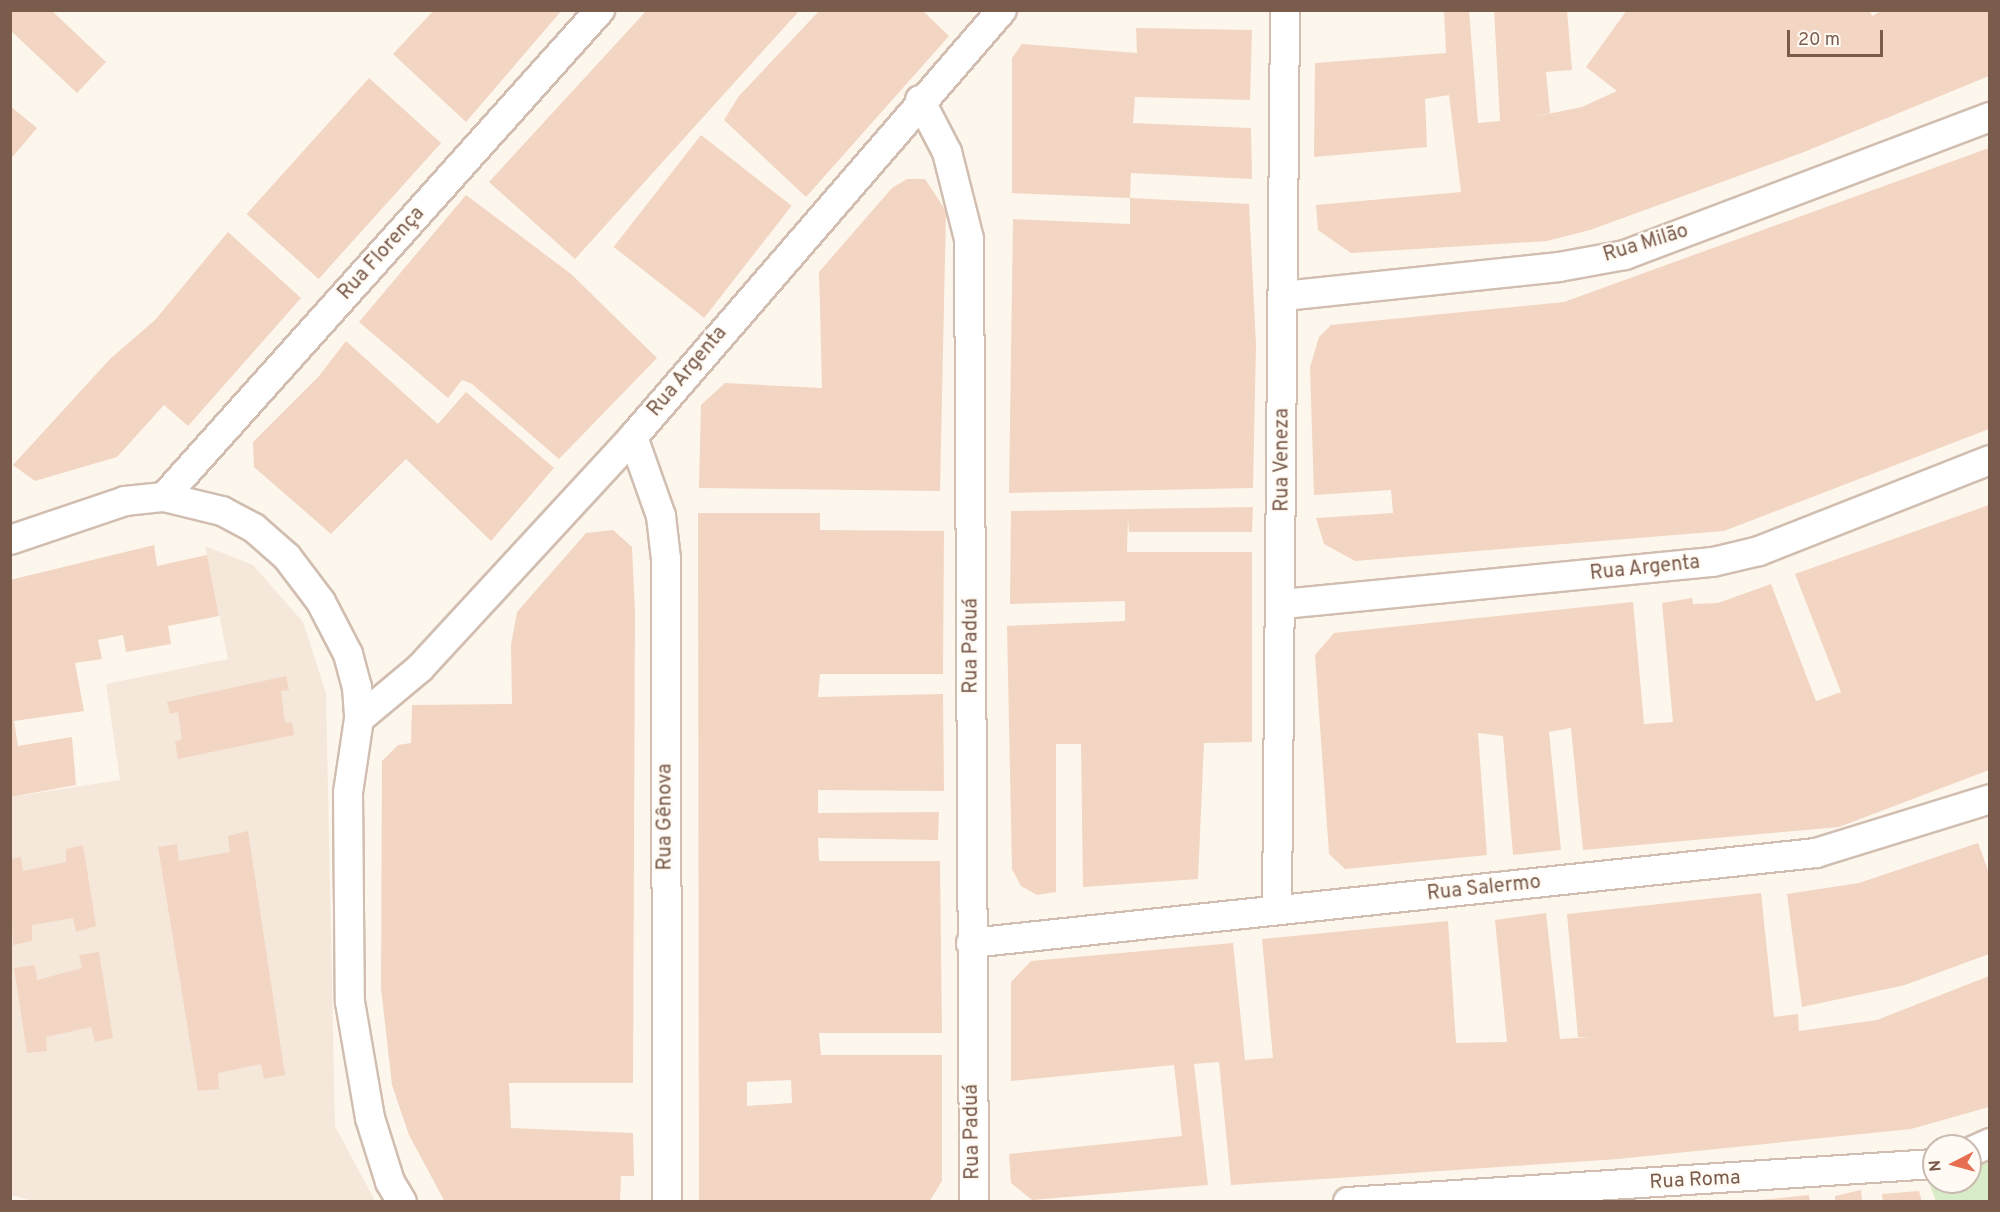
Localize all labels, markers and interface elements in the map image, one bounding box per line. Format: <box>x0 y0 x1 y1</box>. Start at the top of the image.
scale bar <box>1790 18 1886 56</box>
text: 20 m <box>1798 29 1840 52</box>
street label: Rua Florença <box>334 202 430 306</box>
street label: Rua Milão <box>1601 220 1691 268</box>
street label: Rua Argenta <box>643 322 733 422</box>
street label: Rua Veneza <box>1271 408 1295 512</box>
street label: Rua Argenta <box>1588 551 1702 587</box>
street label: Rua Paduá <box>960 598 984 694</box>
street label: Rua Gênova <box>654 763 678 871</box>
street label: Rua Salermo <box>1426 871 1542 907</box>
street label: Rua Paduá <box>960 1084 986 1180</box>
north arrow <box>1922 1134 1982 1194</box>
text: N <box>1926 1159 1947 1172</box>
street label: Rua Roma <box>1649 1167 1741 1195</box>

